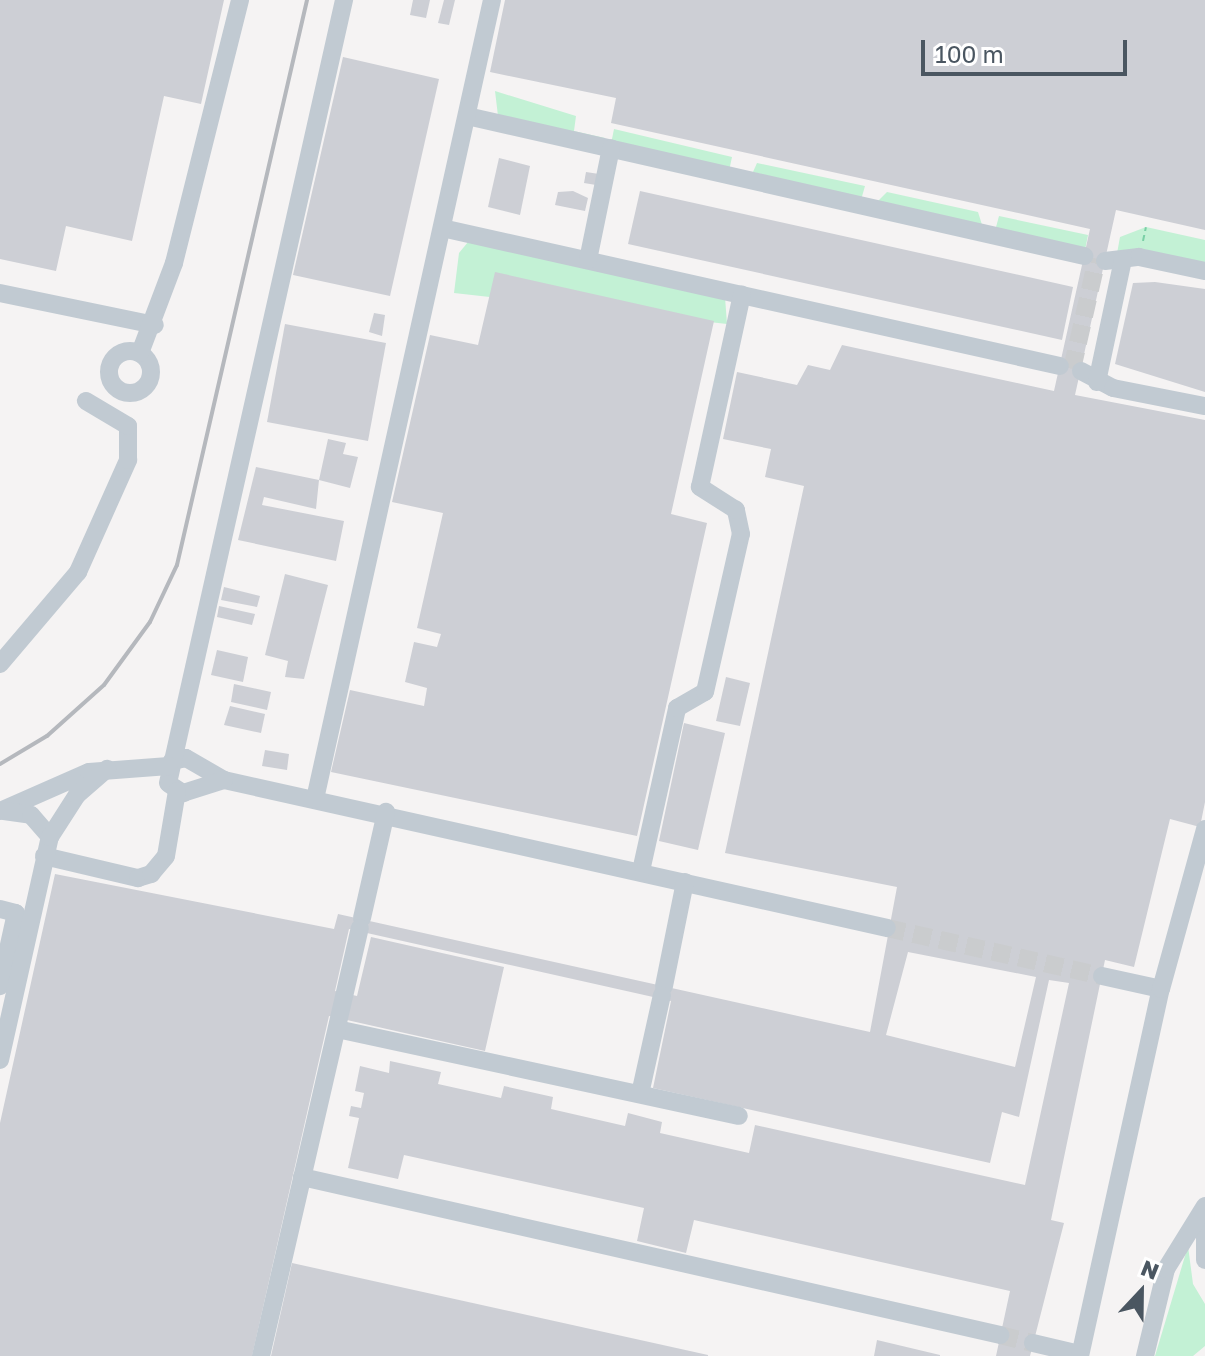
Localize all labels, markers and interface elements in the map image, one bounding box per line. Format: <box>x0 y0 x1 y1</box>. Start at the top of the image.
scale bar <box>925 24 1131 74</box>
text: 100 m <box>935 39 1004 68</box>
north arrow <box>1101 1252 1181 1332</box>
text: N <box>1137 1254 1163 1285</box>

